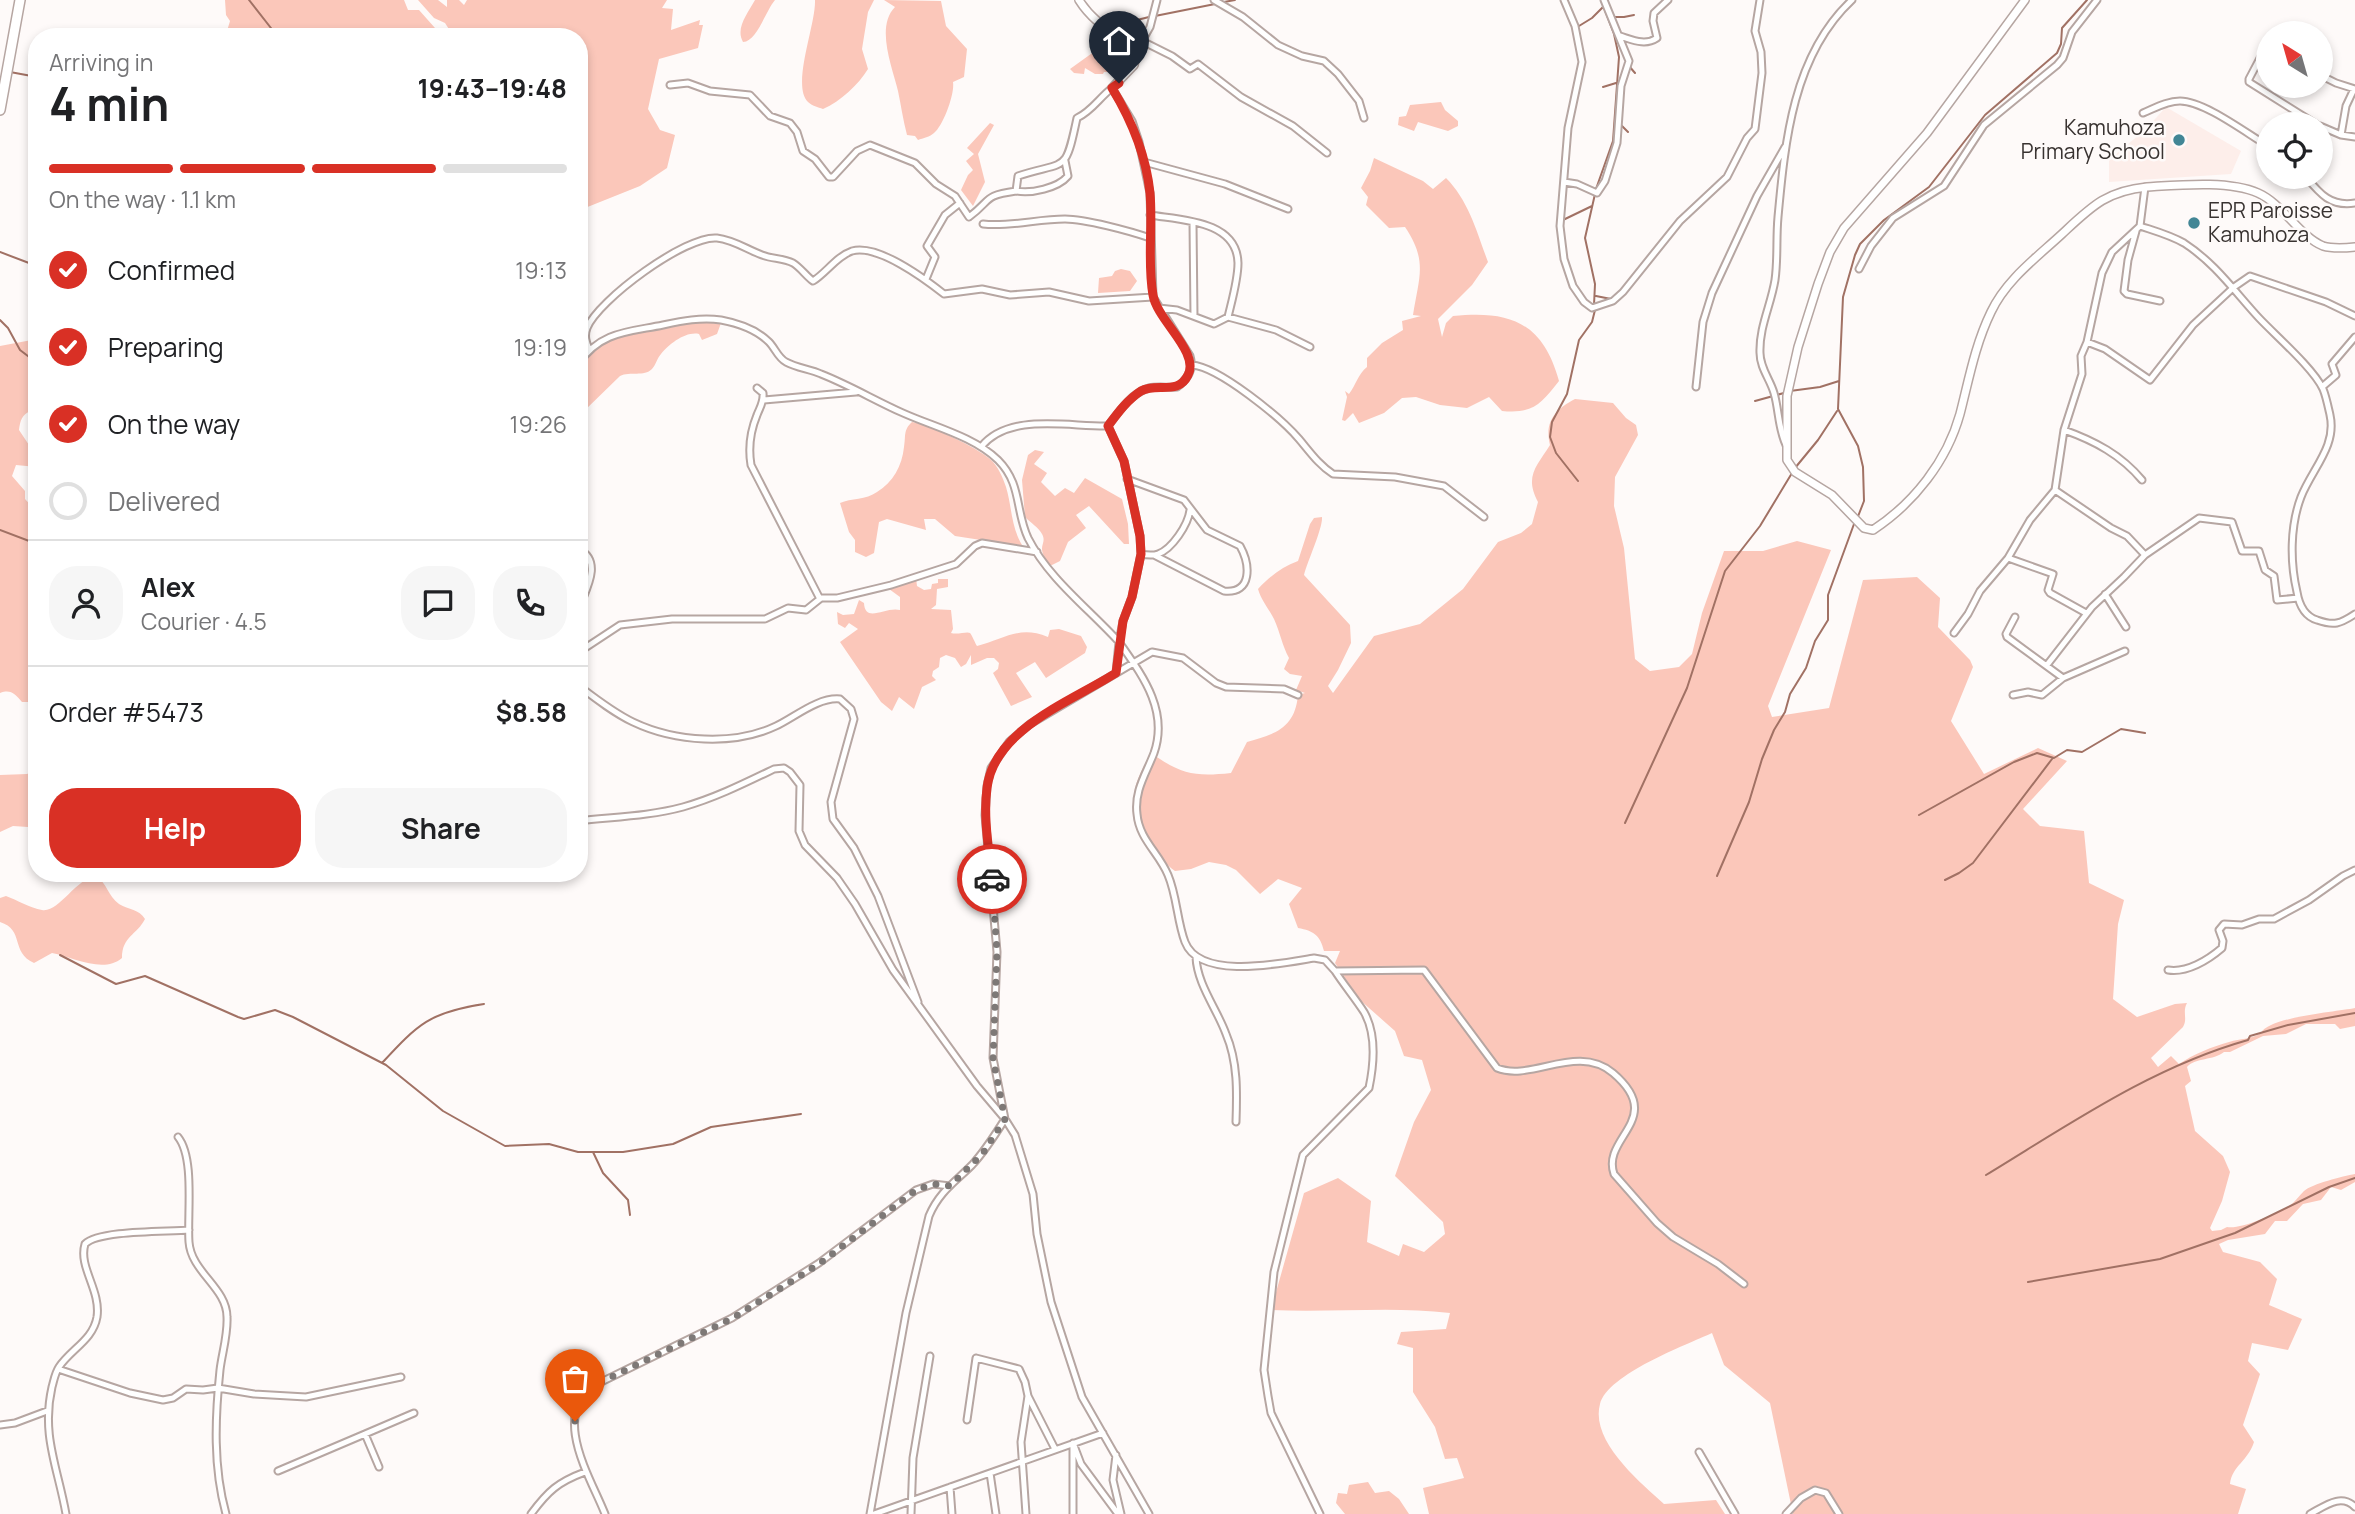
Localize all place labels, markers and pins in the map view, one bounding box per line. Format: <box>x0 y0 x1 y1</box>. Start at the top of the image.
pin <box>1089 11 1149 83</box>
place label: Kamuhoza Primary School <box>2021 113 2165 165</box>
marker: Kamuhoza Primary School <box>2171 132 2187 148</box>
place label: EPR Paroisse Kamuhoza <box>2208 196 2333 248</box>
marker: EPR Paroisse Kamuhoza <box>2186 215 2202 231</box>
pin <box>545 1349 605 1421</box>

